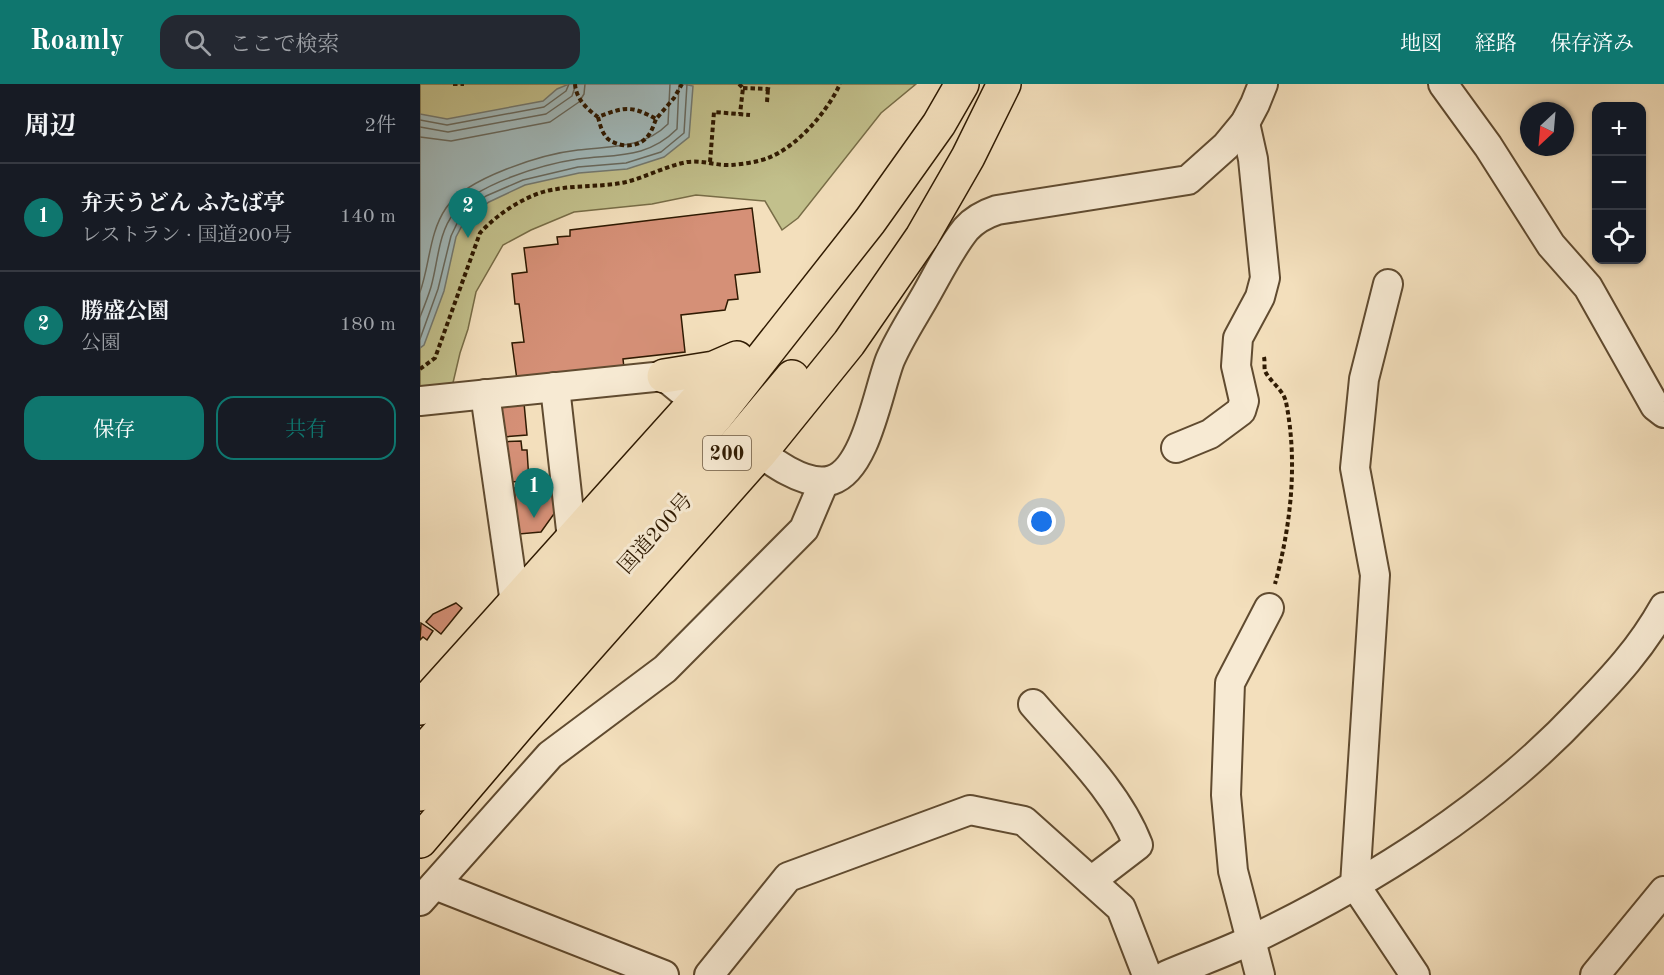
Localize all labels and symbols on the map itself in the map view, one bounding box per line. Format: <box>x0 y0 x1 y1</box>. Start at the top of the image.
north arrow <box>1520 102 1574 156</box>
pin: 2 <box>448 188 488 238</box>
road number: 200 <box>703 436 751 470</box>
pin: 1 <box>514 468 554 518</box>
street label: 国道200号 <box>614 489 697 578</box>
your location <box>1027 507 1056 536</box>

